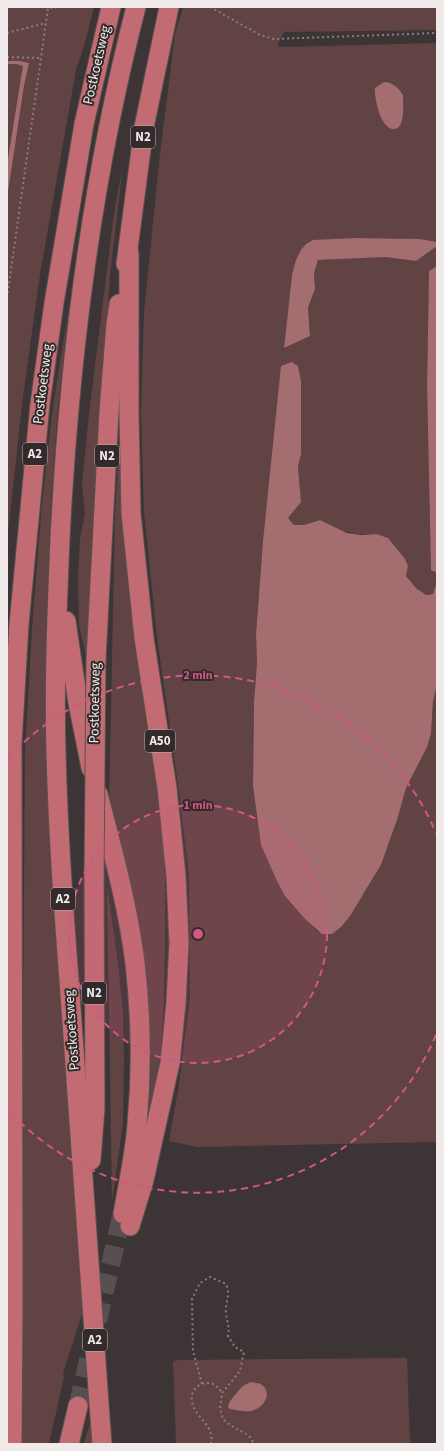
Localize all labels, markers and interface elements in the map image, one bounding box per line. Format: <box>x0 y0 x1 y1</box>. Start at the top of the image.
street label: Postkoetsweg <box>78 23 116 107</box>
road number: N2 <box>131 126 155 148</box>
street label: Postkoetsweg <box>28 343 58 425</box>
road number: A2 <box>23 443 47 465</box>
road number: N2 <box>95 445 119 467</box>
street label: Postkoetsweg <box>84 662 106 744</box>
text: 2 min <box>183 667 213 684</box>
road number: A50 <box>145 730 175 752</box>
text: 1 min <box>183 797 213 814</box>
road number: A2 <box>51 888 75 910</box>
centre of rings <box>191 927 205 941</box>
road number: N2 <box>82 982 106 1004</box>
street label: Postkoetsweg <box>59 989 85 1071</box>
road number: A2 <box>83 1329 107 1351</box>

